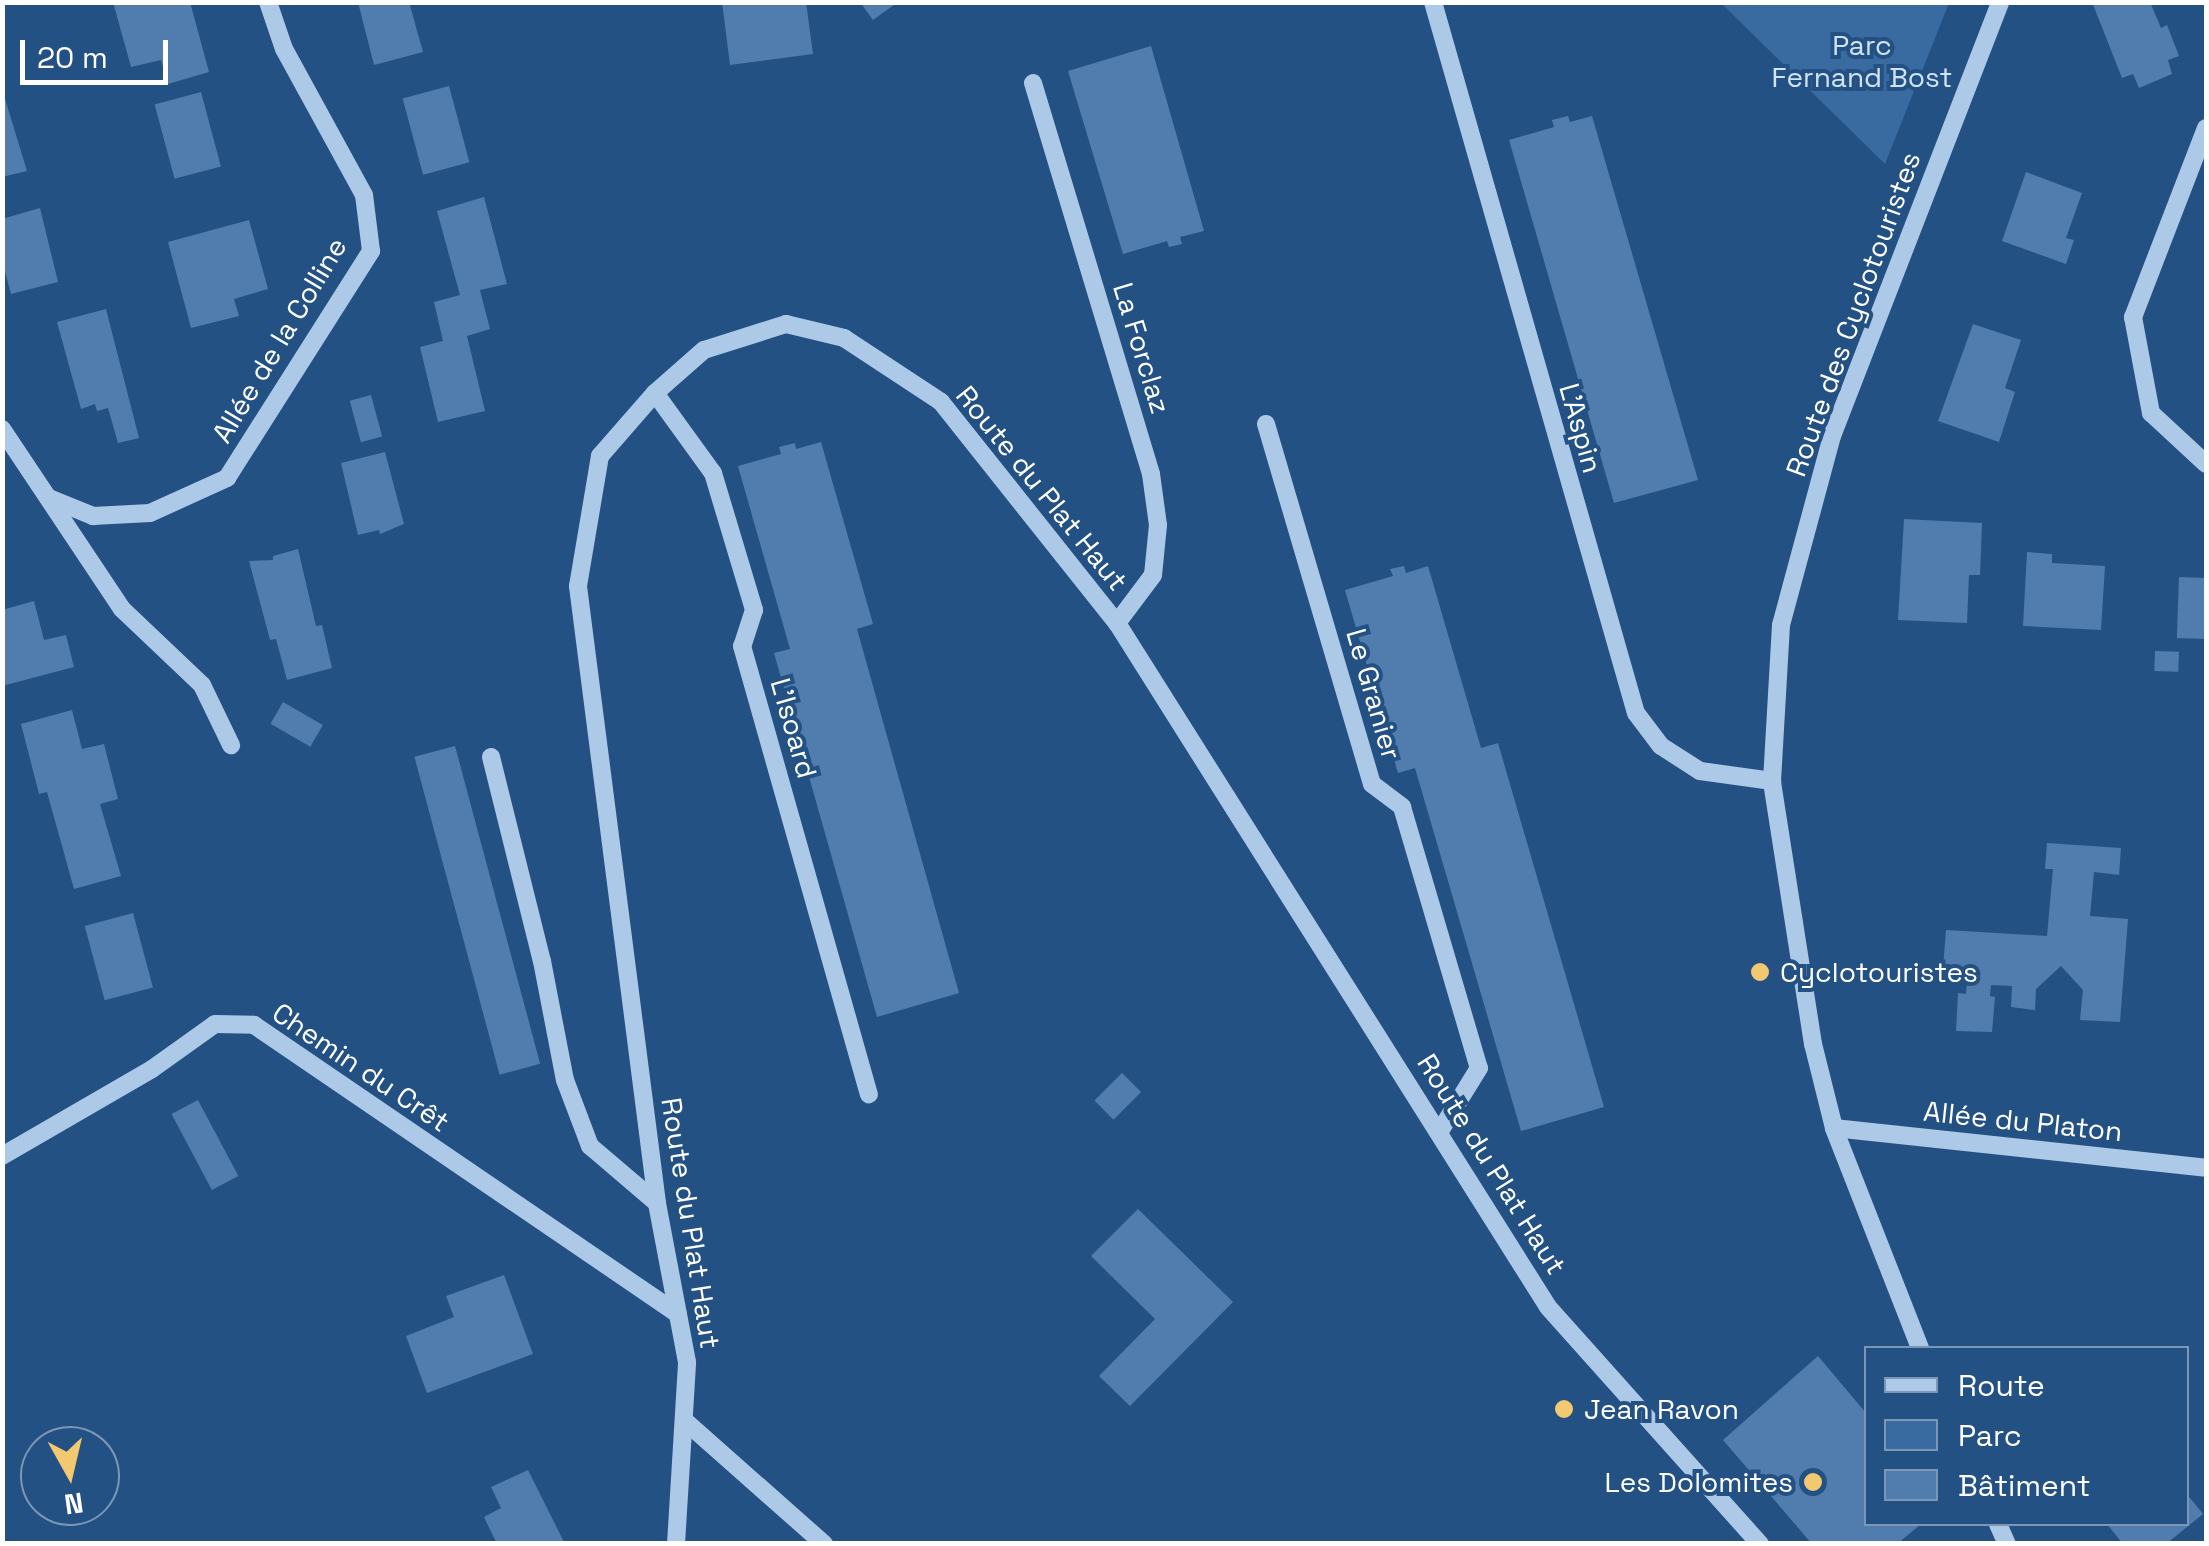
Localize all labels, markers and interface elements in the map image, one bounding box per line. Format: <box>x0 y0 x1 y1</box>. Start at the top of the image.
scale bar <box>25 20 172 82</box>
park label: Parc Fernand Bost <box>1772 28 1952 94</box>
text: 20 m <box>37 38 108 77</box>
street label: Route des Cyclotouristes <box>1779 147 1927 481</box>
street label: Allée de la Colline <box>205 231 353 449</box>
street label: La Forclaz <box>1106 278 1178 418</box>
street label: Route du Plat Haut <box>949 379 1135 597</box>
street label: L'Aspin <box>1552 379 1610 477</box>
street label: Le Granier <box>1339 625 1409 763</box>
street label: L'Isoard <box>764 674 824 782</box>
place label: Cyclotouristes <box>1780 955 1978 989</box>
marker: Cyclotouristes <box>1749 961 1771 983</box>
street label: Chemin du Crêt <box>266 995 456 1139</box>
street label: Route du Plat Haut <box>1411 1048 1573 1280</box>
street label: Allée du Platon <box>1922 1094 2124 1148</box>
street label: Route du Plat Haut <box>655 1095 727 1351</box>
legend <box>1864 1346 2189 1526</box>
text: Route <box>1958 1366 2045 1405</box>
place label: Jean Ravon <box>1584 1392 1739 1426</box>
marker: Jean Ravon <box>1553 1398 1575 1420</box>
text: Parc <box>1958 1416 2022 1455</box>
north arrow <box>20 1426 120 1526</box>
place label: Les Dolomites <box>1605 1465 1793 1499</box>
text: Bâtiment <box>1958 1466 2091 1505</box>
marker: Les Dolomites <box>1802 1471 1824 1493</box>
text: N <box>62 1485 86 1523</box>

